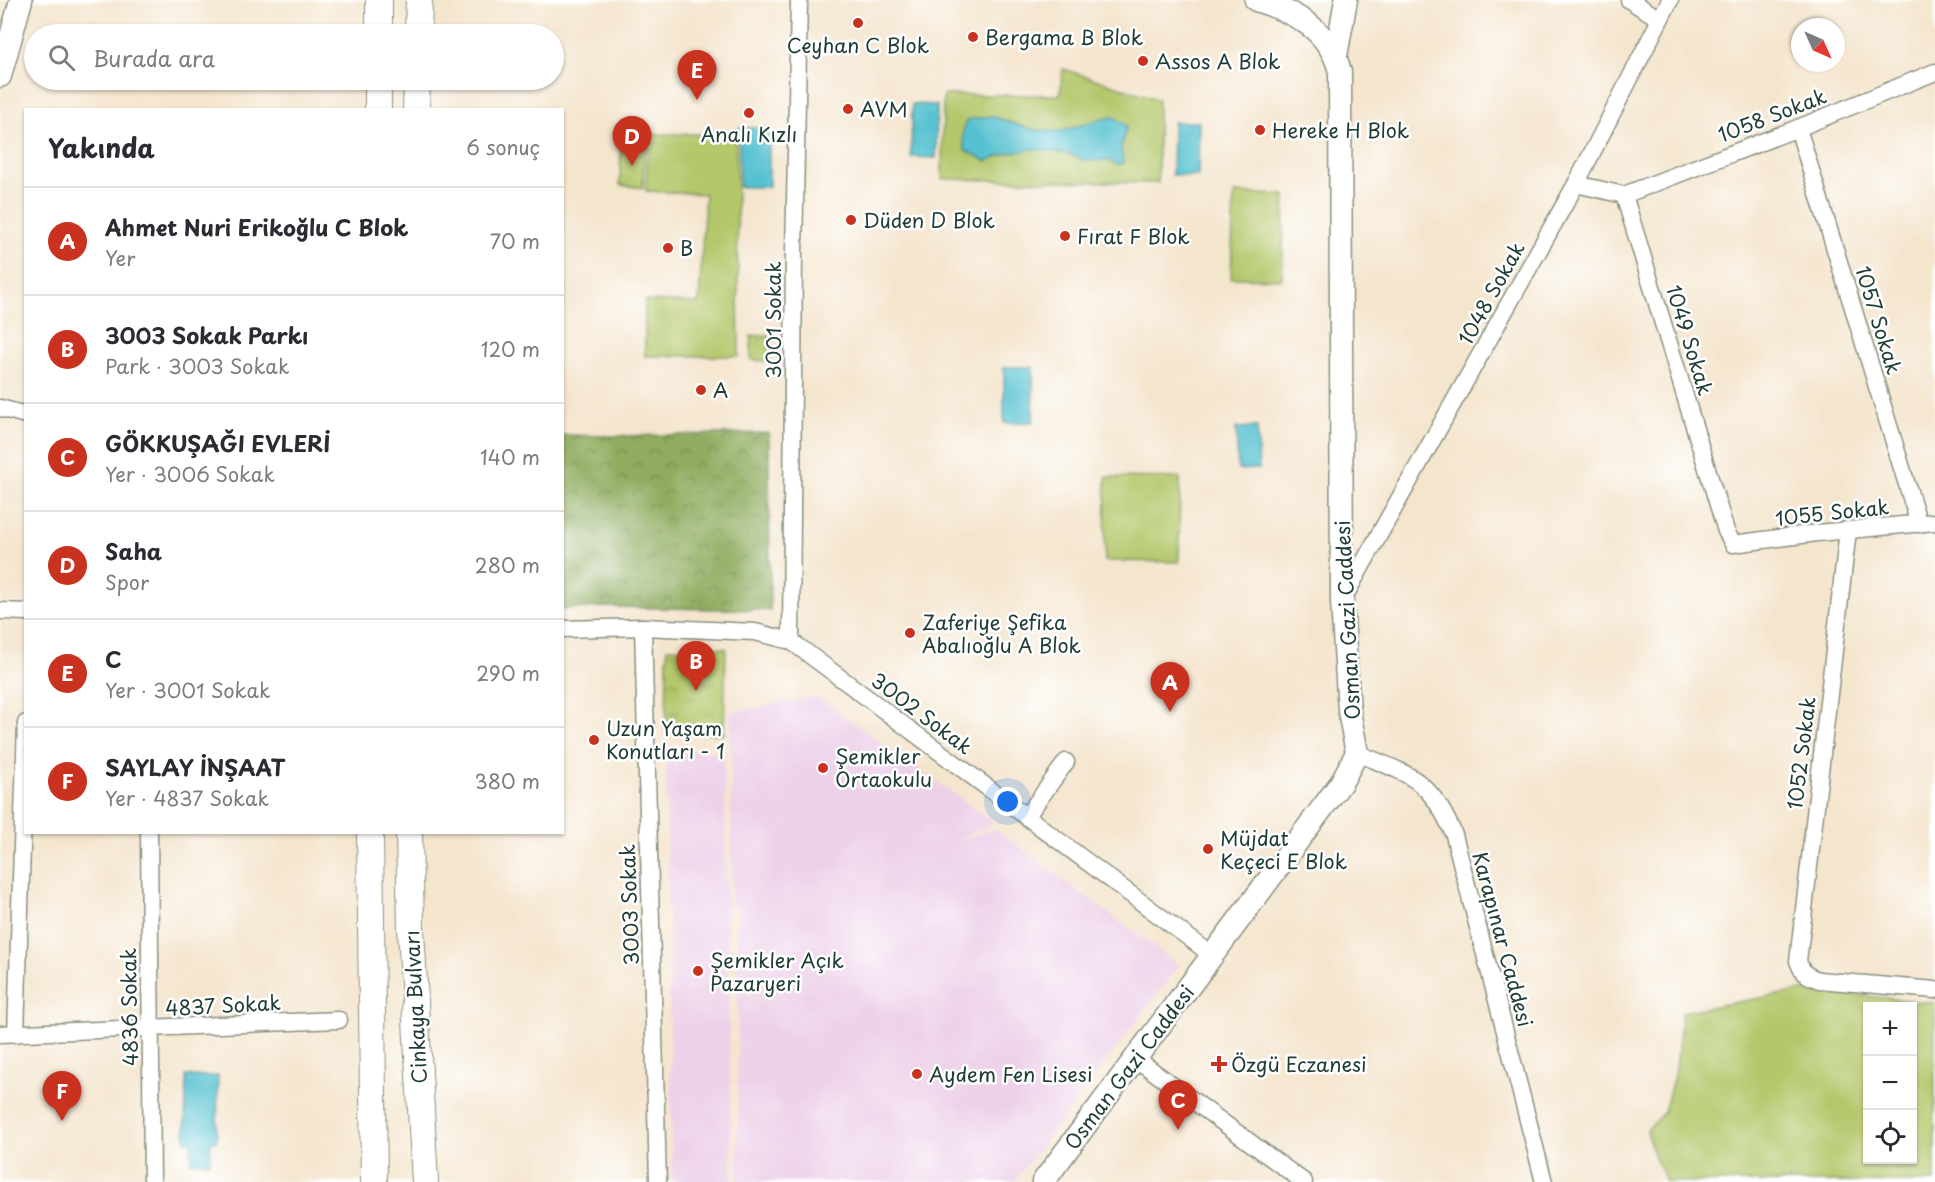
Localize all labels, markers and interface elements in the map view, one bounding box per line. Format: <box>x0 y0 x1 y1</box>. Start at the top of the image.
marker: Ceyhan C Blok <box>851 16 865 30</box>
north arrow <box>1791 18 1845 72</box>
place label: Bergama B Blok <box>985 22 1144 52</box>
search box <box>24 24 564 90</box>
place label: Ceyhan C Blok <box>787 30 930 60</box>
marker: Bergama B Blok <box>966 30 980 44</box>
icon: search <box>45 41 78 74</box>
text: Burada ara <box>93 41 215 74</box>
place label: Assos A Blok <box>1155 46 1281 76</box>
pin: E <box>678 51 716 100</box>
marker: Assos A Blok <box>1136 54 1150 68</box>
street label: 1058 Sokak <box>1714 81 1830 149</box>
place label: AVM <box>860 94 908 124</box>
marker: AVM <box>841 102 855 116</box>
marker: Analı Kızlı <box>742 106 756 120</box>
place label: Hereke H Blok <box>1272 115 1410 145</box>
pin: D <box>612 116 652 166</box>
place label: Analı Kızlı <box>701 119 797 149</box>
marker: Hereke H Blok <box>1253 123 1267 137</box>
text: Yakında <box>48 128 155 167</box>
text: 6 sonuç <box>466 132 540 162</box>
place label: Düden D Blok <box>863 205 995 235</box>
text: Ahmet Nuri Erikoğlu C Blok <box>105 210 408 243</box>
marker: Düden D Blok <box>844 213 858 227</box>
place label: Fırat F Blok <box>1077 221 1190 251</box>
text: A <box>60 226 75 256</box>
text: 70 m <box>490 226 540 256</box>
marker: Fırat F Blok <box>1058 229 1072 243</box>
place label: B <box>680 233 693 263</box>
street label: 1048 Sokak <box>1450 236 1532 350</box>
marker: B <box>661 241 675 255</box>
text: Yer <box>105 243 135 273</box>
street label: 3001 Sokak <box>758 261 788 379</box>
street label: 1057 Sokak <box>1848 262 1910 378</box>
street label: 1049 Sokak <box>1659 281 1721 399</box>
text: 3003 Sokak Parkı <box>105 318 308 351</box>
text: B <box>61 334 74 364</box>
text: 120 m <box>481 334 540 364</box>
text: Park · 3003 Sokak <box>105 351 289 381</box>
place label: A <box>713 375 728 405</box>
marker: A <box>694 383 708 397</box>
text: GÖKKUŞAĞI EVLERİ <box>105 426 330 459</box>
text: C <box>60 442 75 472</box>
text: 140 m <box>480 442 540 472</box>
text: Yer · 3006 Sokak <box>105 459 275 489</box>
street label: 1055 Sokak <box>1774 491 1890 533</box>
street label: Osman Gazi Caddesi <box>1327 520 1367 720</box>
text: Saha <box>105 534 162 567</box>
text: D <box>60 550 75 580</box>
text: 280 m <box>475 550 540 580</box>
text: Spor <box>105 567 149 597</box>
place label: Zaferiye Şefika Abalıoğlu A Blok <box>922 607 1082 660</box>
marker: Zaferiye Şefika Abalıoğlu A Blok <box>903 626 917 640</box>
text: C <box>105 642 122 675</box>
pin: B <box>676 642 716 691</box>
text: E <box>61 658 74 688</box>
text: 290 m <box>476 658 540 688</box>
pin: A <box>1150 662 1190 712</box>
street label: 3002 Sokak <box>865 665 979 761</box>
text: Yer · 3001 Sokak <box>105 675 271 705</box>
street label: 1052 Sokak <box>1779 695 1823 811</box>
place label: Uzun Yaşam Konutları - 1 <box>606 713 725 766</box>
marker: Uzun Yaşam Konutları - 1 <box>587 733 601 747</box>
place label: Şemikler Ortaokulu <box>835 741 932 794</box>
text: SAYLAY İNŞAAT <box>105 750 285 783</box>
marker: Şemikler Ortaokulu <box>816 761 830 775</box>
text: F <box>62 766 73 796</box>
text: 380 m <box>474 766 540 796</box>
text: Yer · 4837 Sokak <box>105 783 269 813</box>
your location <box>993 787 1022 816</box>
place label: Müjdat Keçeci E Blok <box>1220 823 1348 876</box>
marker: Müjdat Keçeci E Blok <box>1201 842 1215 856</box>
street label: 3003 Sokak <box>612 844 646 966</box>
street label: Karapınar Caddesi <box>1465 848 1541 1030</box>
street label: Cinkaya Bulvarı <box>396 930 434 1084</box>
place label: Şemikler Açık Pazaryeri <box>710 945 845 998</box>
street label: 4836 Sokak <box>113 948 145 1066</box>
marker: Şemikler Açık Pazaryeri <box>691 964 705 978</box>
street label: Osman Gazi Caddesi <box>1059 980 1199 1154</box>
street label: 4837 Sokak <box>164 987 282 1023</box>
map controls <box>1863 1002 1917 1164</box>
button: + <box>1863 1002 1917 1056</box>
place label: Özgü Eczanesi <box>1231 1049 1367 1079</box>
button: − <box>1863 1056 1917 1110</box>
marker: Özgü Eczanesi <box>1212 1057 1226 1071</box>
place label: Aydem Fen Lisesi <box>929 1059 1092 1089</box>
marker: Aydem Fen Lisesi <box>910 1067 924 1081</box>
pin: F <box>42 1072 82 1121</box>
pin: C <box>1158 1080 1198 1130</box>
button: locate <box>1863 1110 1917 1164</box>

